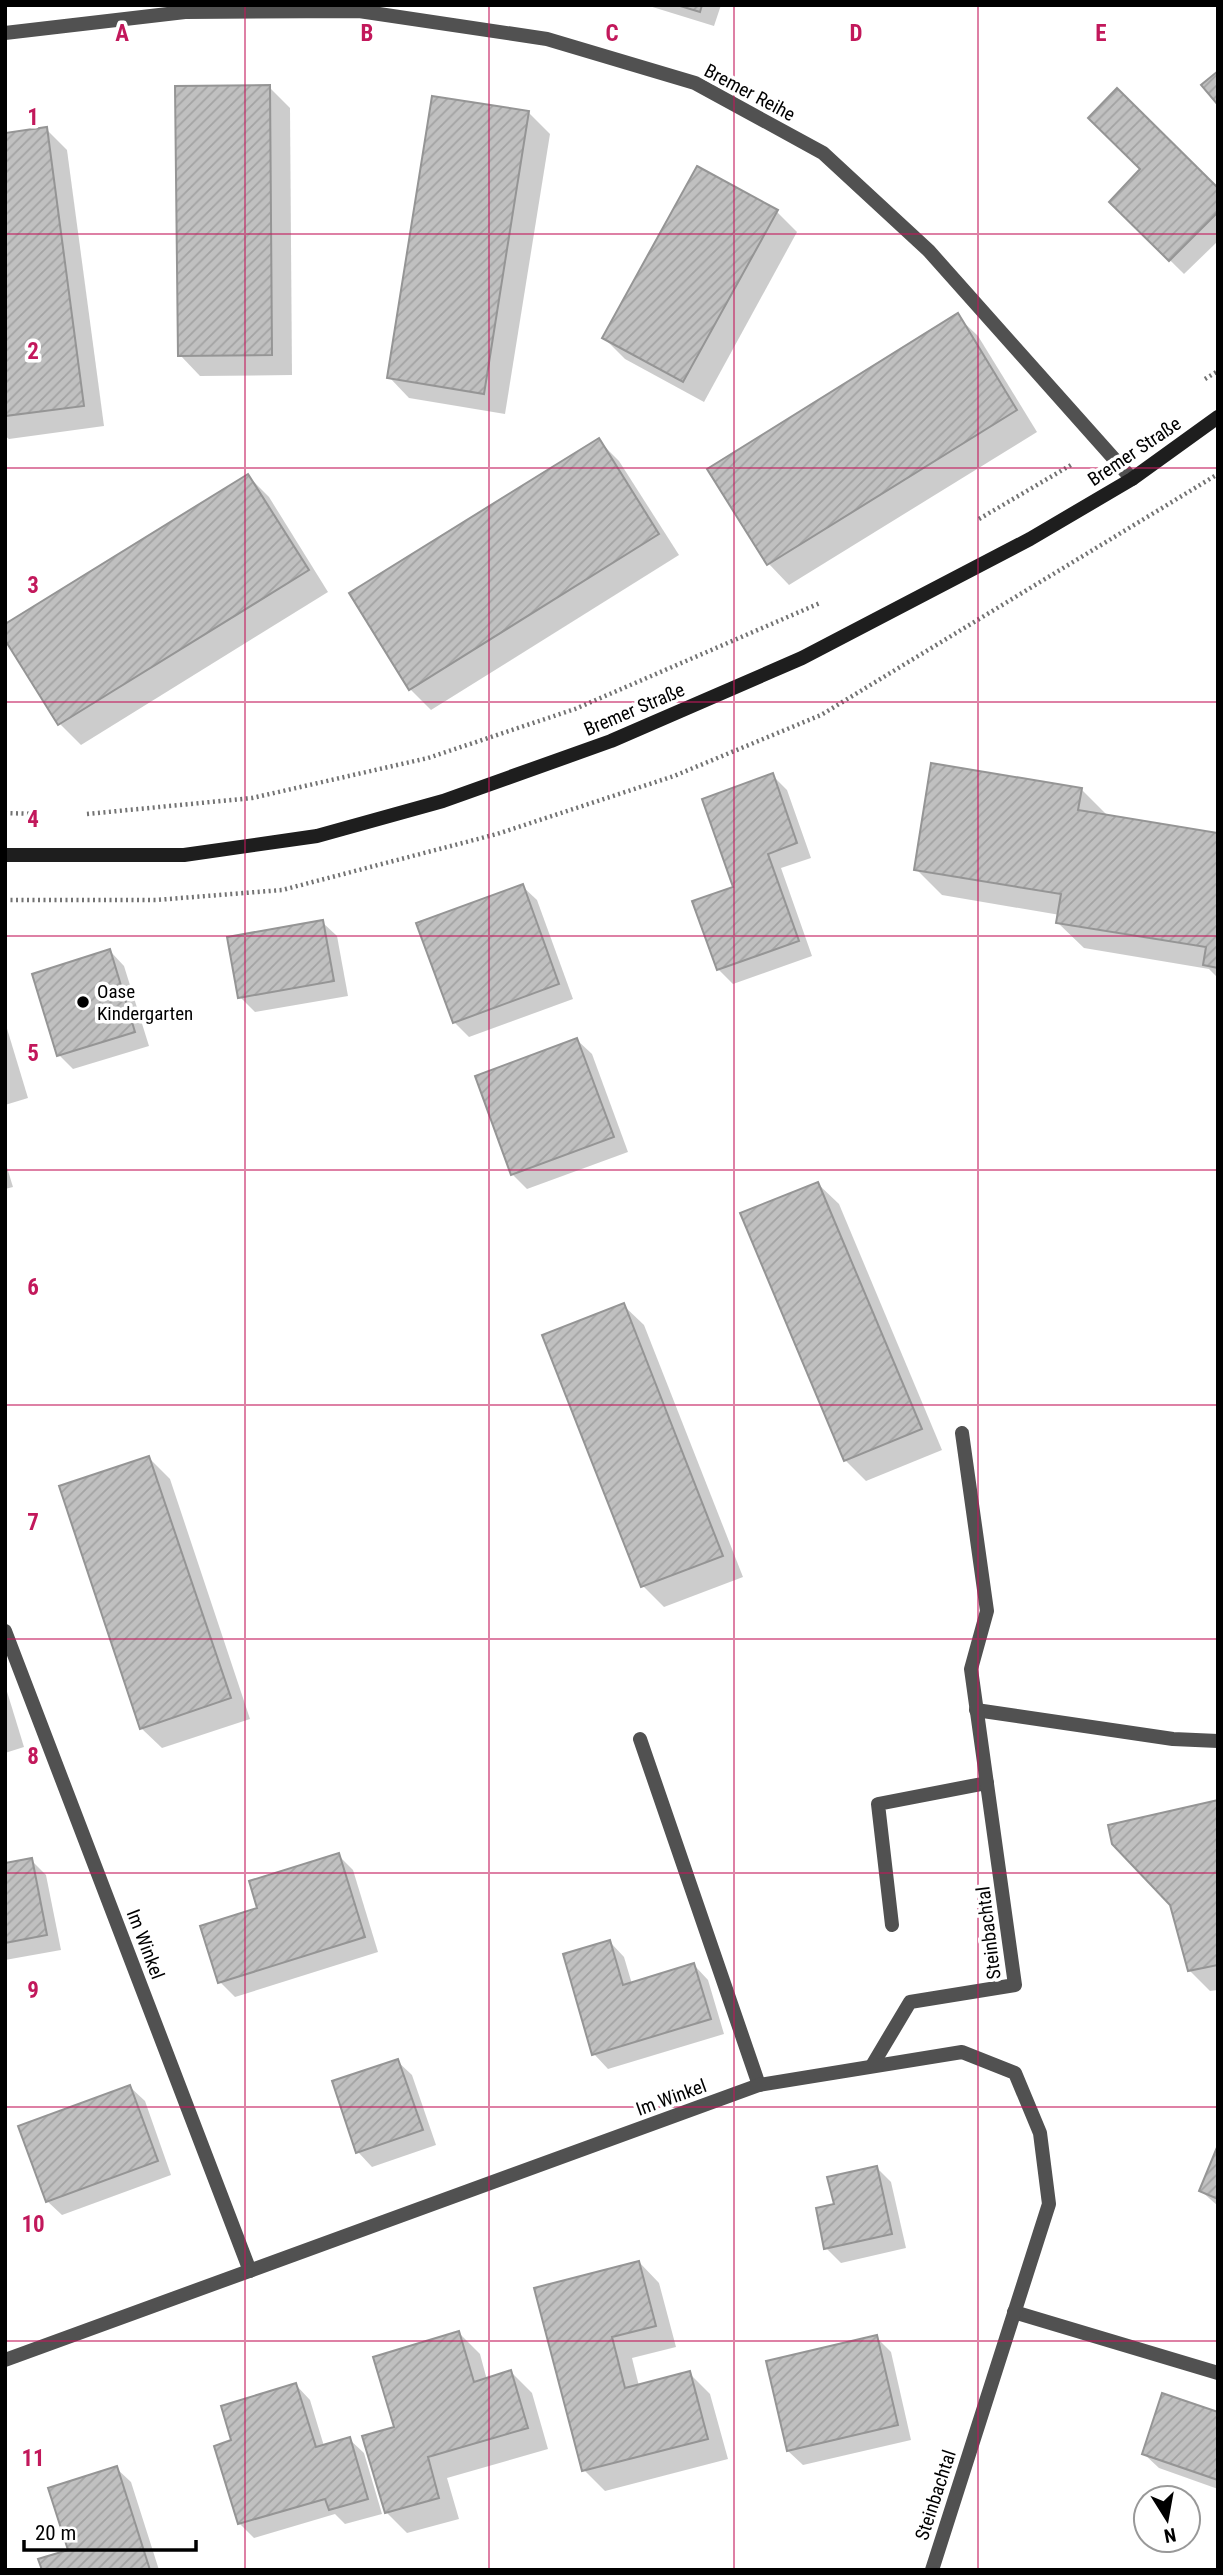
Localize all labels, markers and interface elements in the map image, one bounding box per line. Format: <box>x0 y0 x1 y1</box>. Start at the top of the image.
text: A <box>115 20 129 47</box>
text: B <box>361 20 373 47</box>
text: C <box>605 20 619 47</box>
text: D <box>850 20 863 47</box>
text: E <box>1095 20 1107 47</box>
street label: Bremer Reihe <box>700 59 799 126</box>
text: 1 <box>27 104 39 131</box>
text: 2 <box>27 338 39 365</box>
street label: Bremer Straße <box>1083 412 1185 491</box>
text: 3 <box>27 572 39 599</box>
street label: Bremer Straße <box>580 678 688 741</box>
text: 4 <box>27 806 39 833</box>
place label: Oase Kindergarten <box>97 980 193 1025</box>
marker: Oase Kindergarten <box>75 994 91 1010</box>
text: 5 <box>27 1040 39 1067</box>
text: 6 <box>27 1274 39 1301</box>
text: 7 <box>27 1509 39 1536</box>
text: 8 <box>27 1743 39 1770</box>
street label: Steinbachtal <box>971 1885 1006 1981</box>
street label: Im Winkel <box>122 1906 169 1982</box>
text: 9 <box>27 1977 39 2004</box>
street label: Im Winkel <box>633 2074 709 2121</box>
text: 10 <box>21 2211 45 2238</box>
text: 11 <box>21 2445 45 2472</box>
street label: Steinbachtal <box>910 2447 961 2543</box>
north arrow <box>1132 2484 1202 2554</box>
scale bar <box>24 2508 196 2552</box>
text: 20 m <box>35 2521 76 2545</box>
text: N <box>1162 2523 1178 2548</box>

